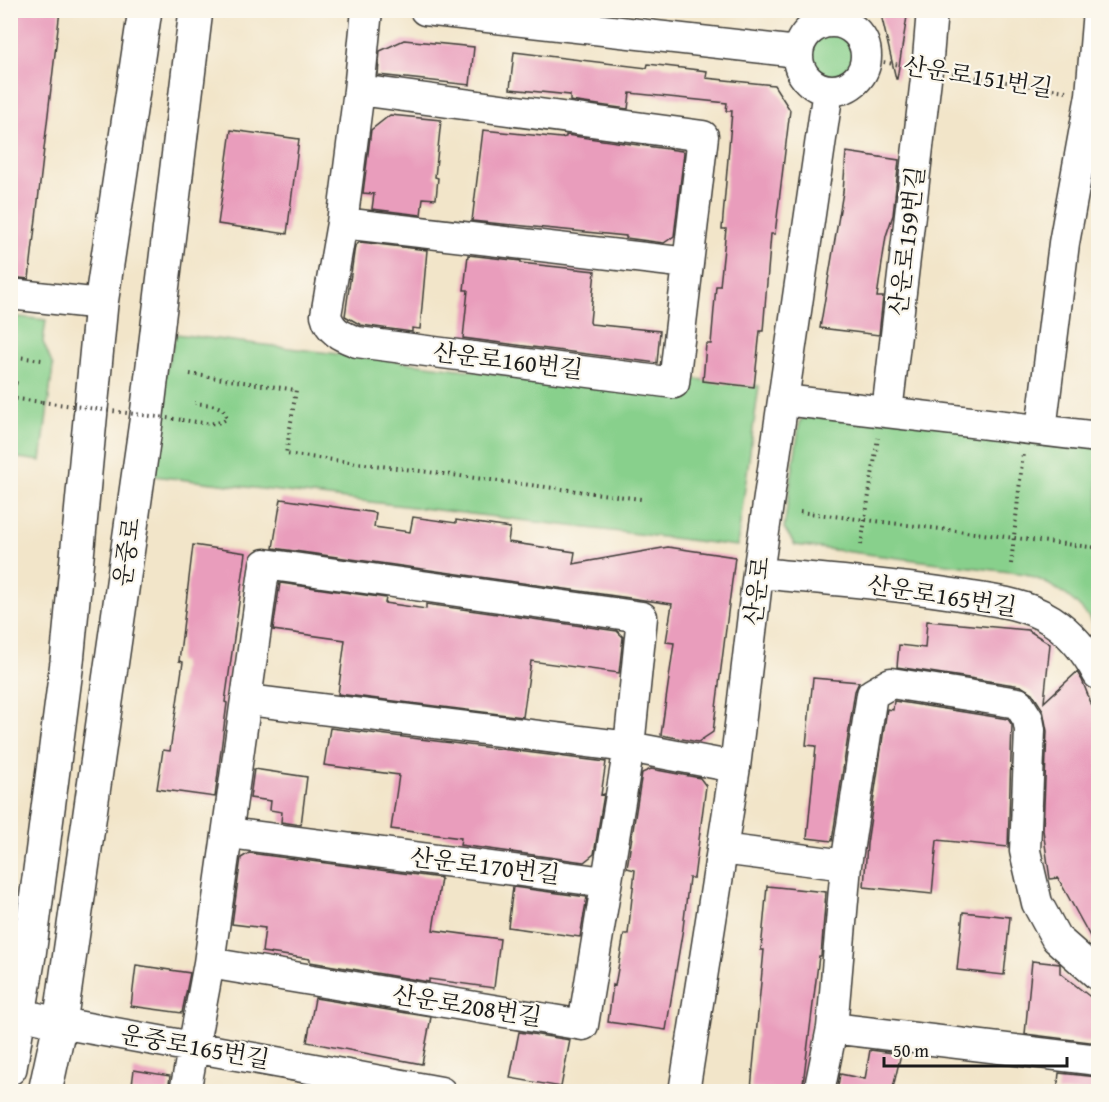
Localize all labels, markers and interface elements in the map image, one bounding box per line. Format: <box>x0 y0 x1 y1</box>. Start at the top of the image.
street label: 산운로151번길 <box>901 47 1055 106</box>
street label: 산운로159번길 <box>880 164 933 318</box>
street label: 산운로160번길 <box>431 334 585 387</box>
street label: 운중로 <box>104 515 149 589</box>
street label: 산운로 <box>735 554 778 628</box>
street label: 산운로165번길 <box>865 566 1019 625</box>
street label: 산운로170번길 <box>408 839 562 892</box>
street label: 산운로208번길 <box>390 976 544 1035</box>
street label: 운중로165번길 <box>118 1016 272 1077</box>
scale bar <box>884 1030 1067 1068</box>
text: 50 m <box>893 1037 929 1064</box>

